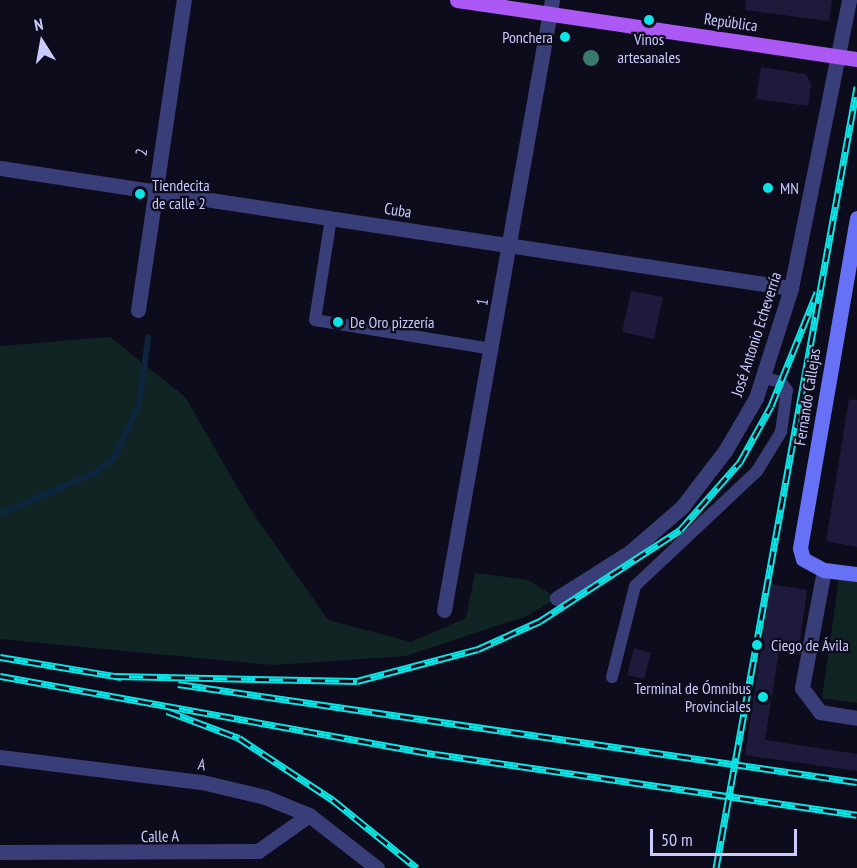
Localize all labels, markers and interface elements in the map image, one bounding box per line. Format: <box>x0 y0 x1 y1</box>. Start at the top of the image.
street label: República <box>703 9 759 35</box>
north arrow <box>12 12 72 72</box>
marker: Vinos artesanales <box>642 13 656 27</box>
text: N <box>32 14 45 35</box>
place label: Ponchera <box>502 27 553 47</box>
place label: Vinos artesanales <box>617 29 681 67</box>
marker: Ponchera <box>558 30 572 44</box>
street label: 2 <box>131 147 151 157</box>
place label: Tiendecita de calle 2 <box>152 175 210 213</box>
place label: MN <box>780 178 799 198</box>
marker: MN <box>761 181 775 195</box>
marker: Tiendecita de calle 2 <box>133 187 147 201</box>
street label: Cuba <box>383 198 413 222</box>
street label: José Antonio Echeverría <box>727 269 785 399</box>
street label: 1 <box>472 297 492 307</box>
place label: De Oro pizzería <box>350 312 434 332</box>
marker: De Oro pizzería <box>331 315 345 329</box>
street label: Fernando Callejas <box>790 347 824 447</box>
place label: Ciego de Ávila <box>771 635 849 655</box>
marker: Ciego de Ávila <box>748 636 766 654</box>
place label: Terminal de Ómnibus Provinciales <box>634 678 751 716</box>
marker: Terminal de Ómnibus Provinciales <box>756 690 770 704</box>
street label: A <box>197 754 207 774</box>
scale bar <box>653 817 800 855</box>
street label: Calle A <box>141 826 179 846</box>
text: 50 m <box>661 828 693 851</box>

